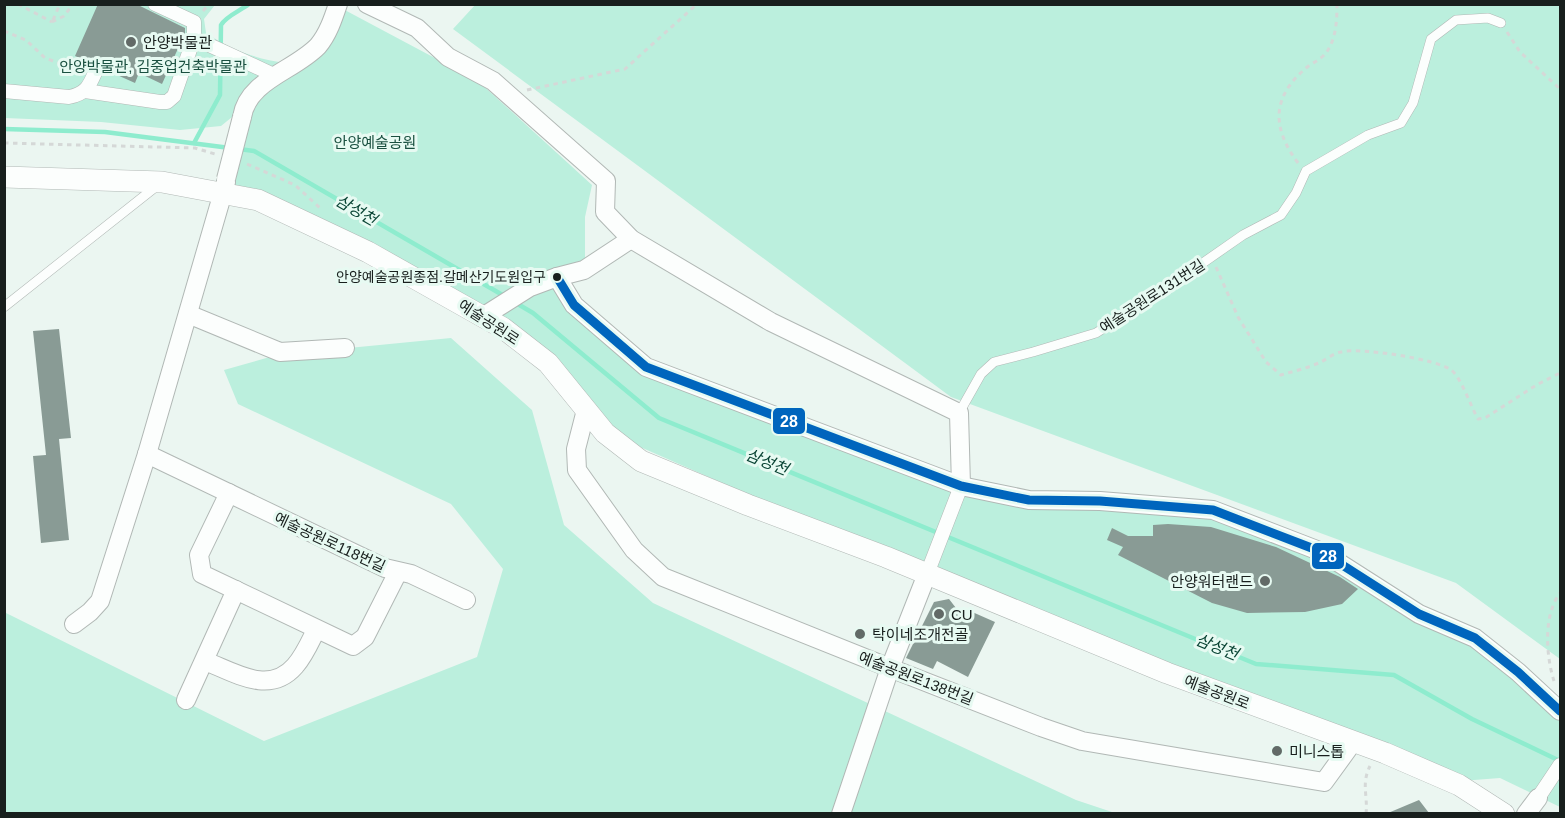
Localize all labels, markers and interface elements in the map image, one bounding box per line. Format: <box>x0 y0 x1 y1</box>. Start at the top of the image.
place label: 안양박물관 <box>143 34 212 51</box>
marker: 안양박물관 <box>124 35 138 49</box>
park label: 안양박물관, 김중업건축박물관 <box>59 58 247 75</box>
park label: 안양예술공원 <box>334 134 416 151</box>
water label: 삼성천 <box>333 192 381 230</box>
street label: 예술공원로131번길 <box>1096 256 1208 336</box>
place label: 안양예술공원종점.갈메산기도원입구 <box>336 269 546 285</box>
marker: 안양예술공원종점.갈메산기도원입구 <box>551 271 563 283</box>
street label: 예술공원로 <box>455 296 523 348</box>
line badge: 28 <box>772 407 806 435</box>
text: 28 <box>780 413 798 430</box>
water label: 삼성천 <box>743 446 793 479</box>
street label: 예술공원로118번길 <box>272 509 388 575</box>
line badge: 28 <box>1311 542 1345 570</box>
text: 28 <box>1319 548 1337 565</box>
place label: 안양워터랜드 <box>1170 573 1253 590</box>
marker: 안양워터랜드 <box>1258 574 1272 588</box>
place label: CU <box>951 606 973 623</box>
marker: CU <box>932 607 946 621</box>
place label: 탁이네조개전골 <box>872 626 969 643</box>
marker: 탁이네조개전골 <box>853 627 867 641</box>
water label: 삼성천 <box>1193 631 1243 664</box>
street label: 예술공원로138번길 <box>856 648 976 708</box>
street label: 예술공원로 <box>1182 672 1252 712</box>
place label: 미니스톱 <box>1289 743 1344 760</box>
marker: 미니스톱 <box>1270 744 1284 758</box>

